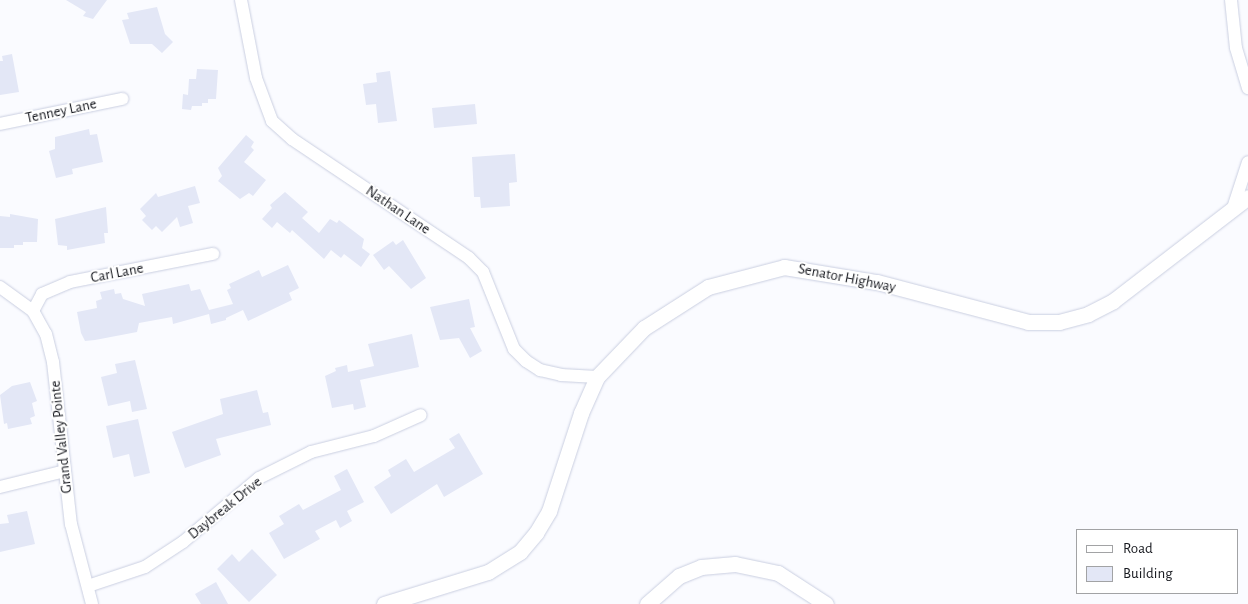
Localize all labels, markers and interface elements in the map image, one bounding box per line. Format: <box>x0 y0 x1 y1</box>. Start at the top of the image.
street label: Tenney Lane <box>24 95 98 127</box>
street label: Nathan Lane <box>362 182 434 238</box>
street label: Carl Lane <box>89 259 145 287</box>
street label: Senator Highway <box>797 260 897 296</box>
street label: Grand Valley Pointe <box>46 380 76 494</box>
street label: Daybreak Drive <box>185 473 265 543</box>
legend <box>1076 529 1238 594</box>
text: Road <box>1123 541 1153 556</box>
text: Building <box>1123 566 1173 581</box>

